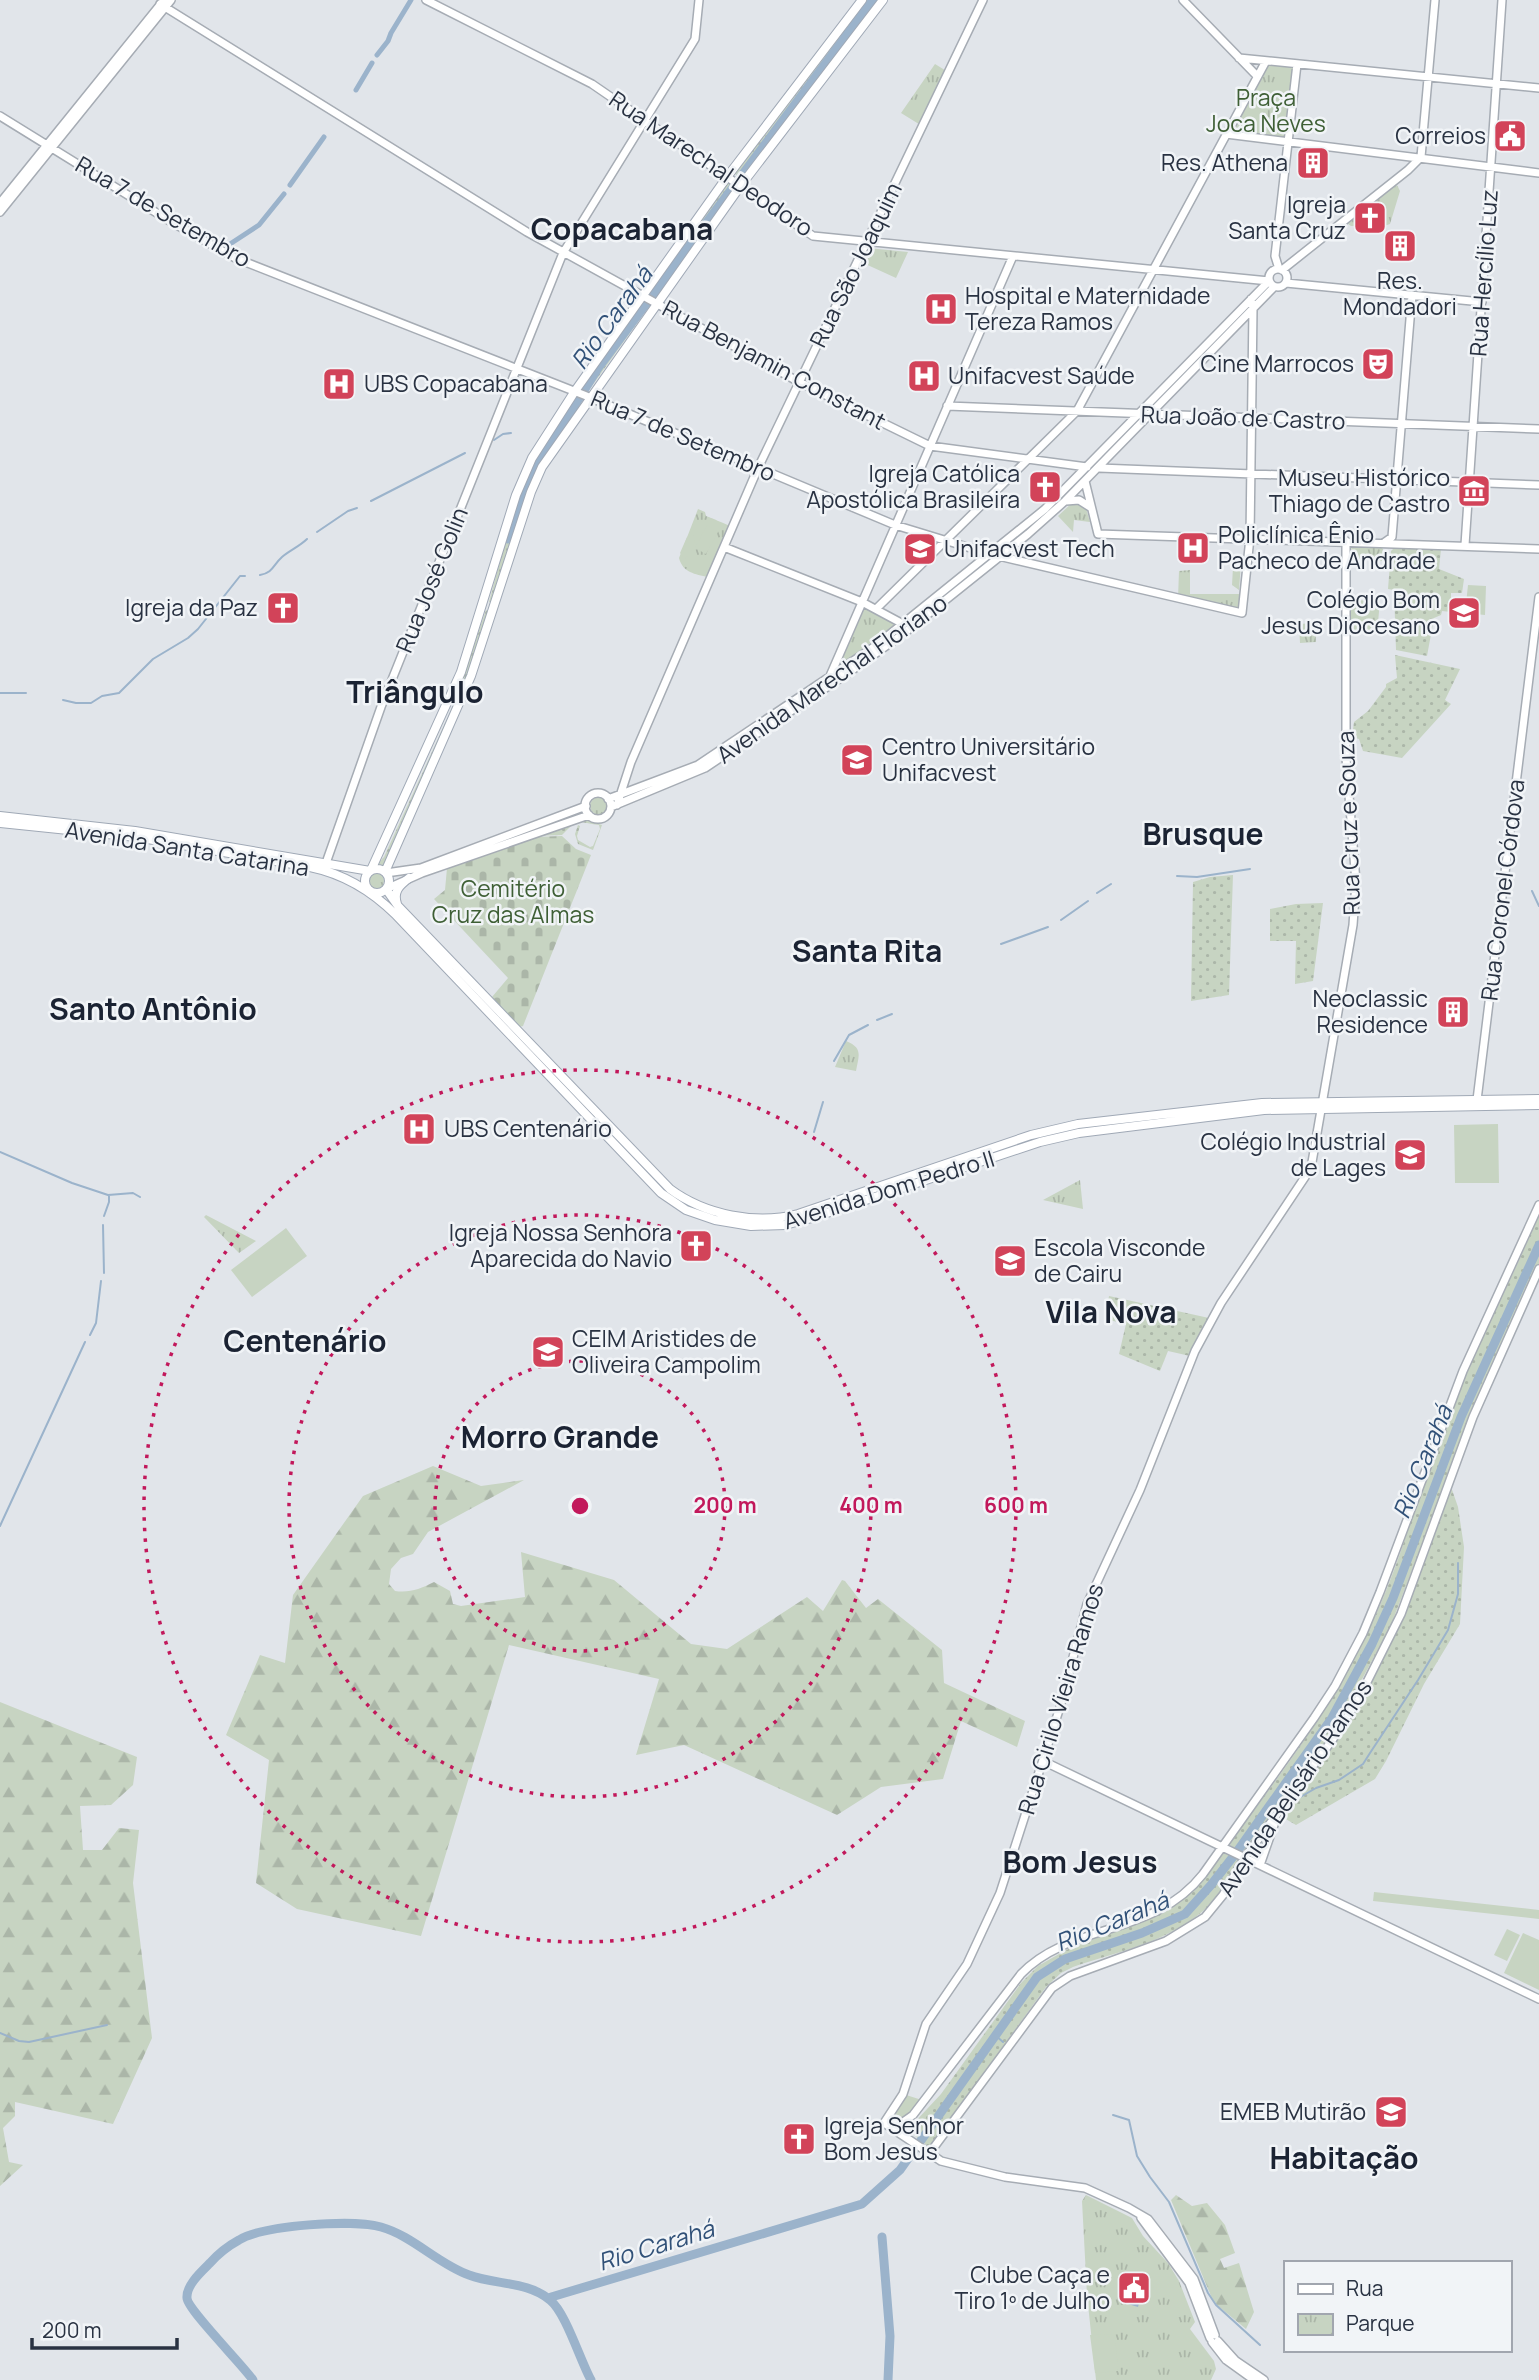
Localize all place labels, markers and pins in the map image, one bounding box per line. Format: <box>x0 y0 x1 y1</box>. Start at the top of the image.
public building icon: Correios <box>1491 117 1529 155</box>
place label: Correios <box>1395 119 1486 151</box>
building icon: Res. Athena <box>1294 144 1332 182</box>
place label: Res. Athena <box>1161 146 1288 178</box>
place label: Igreja Santa Cruz <box>1228 188 1346 246</box>
church icon: Igreja Santa Cruz <box>1351 199 1389 237</box>
building icon: Res. Mondadori <box>1381 227 1419 265</box>
place label: Res. Mondadori <box>1343 264 1457 322</box>
place label: Hospital e Maternidade Tereza Ramos <box>965 279 1210 337</box>
hospital icon: Hospital e Maternidade Tereza Ramos <box>922 290 960 328</box>
theatre icon: Cine Marrocos <box>1359 345 1397 383</box>
place label: Cine Marrocos <box>1201 347 1354 379</box>
hospital icon: Unifacvest Saúde <box>905 357 943 395</box>
place label: Unifacvest Saúde <box>948 359 1135 391</box>
hospital icon: UBS Copacabana <box>320 365 358 403</box>
place label: UBS Copacabana <box>364 367 548 399</box>
place label: Igreja Católica Apostólica Brasileira <box>806 457 1020 515</box>
place label: Museu Histórico Thiago de Castro <box>1269 461 1450 519</box>
church icon: Igreja Católica Apostólica Brasileira <box>1026 468 1064 506</box>
museum icon: Museu Histórico Thiago de Castro <box>1455 472 1493 510</box>
place label: Policlínica Ênio Pacheco de Andrade <box>1218 518 1436 576</box>
hospital icon: Policlínica Ênio Pacheco de Andrade <box>1174 529 1212 567</box>
school or university icon: Unifacvest Tech <box>901 530 939 568</box>
place label: Unifacvest Tech <box>944 532 1115 564</box>
place label: Colégio Bom Jesus Diocesano <box>1261 583 1440 641</box>
church icon: Igreja da Paz <box>264 589 302 627</box>
place label: Igreja da Paz <box>125 591 258 623</box>
school or university icon: Colégio Bom Jesus Diocesano <box>1445 594 1483 632</box>
place label: Centro Universitário Unifacvest <box>882 730 1095 788</box>
school or university icon: Centro Universitário Unifacvest <box>838 741 876 779</box>
place label: Neoclassic Residence <box>1312 982 1428 1040</box>
building icon: Neoclassic Residence <box>1434 993 1472 1031</box>
hospital icon: UBS Centenário <box>400 1110 438 1148</box>
place label: UBS Centenário <box>444 1112 612 1144</box>
place label: Colégio Industrial de Lages <box>1201 1125 1386 1183</box>
school or university icon: Colégio Industrial de Lages <box>1391 1136 1429 1174</box>
place label: Igreja Nossa Senhora Aparecida do Navio <box>449 1216 672 1274</box>
church icon: Igreja Nossa Senhora Aparecida do Navio <box>677 1227 715 1265</box>
place label: Escola Visconde de Cairu <box>1034 1231 1205 1289</box>
school or university icon: Escola Visconde de Cairu <box>991 1242 1029 1280</box>
place label: CEIM Aristides de Oliveira Campolim <box>572 1322 761 1380</box>
school or university icon: CEIM Aristides de Oliveira Campolim <box>529 1333 567 1371</box>
centre of rings <box>568 1494 592 1518</box>
school or university icon: EMEB Mutirão <box>1372 2093 1410 2131</box>
place label: EMEB Mutirão <box>1220 2095 1366 2127</box>
place label: Igreja Senhor Bom Jesus <box>824 2109 964 2167</box>
church icon: Igreja Senhor Bom Jesus <box>780 2120 818 2158</box>
place label: Clube Caça e Tiro 1º de Julho <box>955 2258 1110 2316</box>
public building icon: Clube Caça e Tiro 1º de Julho <box>1115 2269 1153 2307</box>

